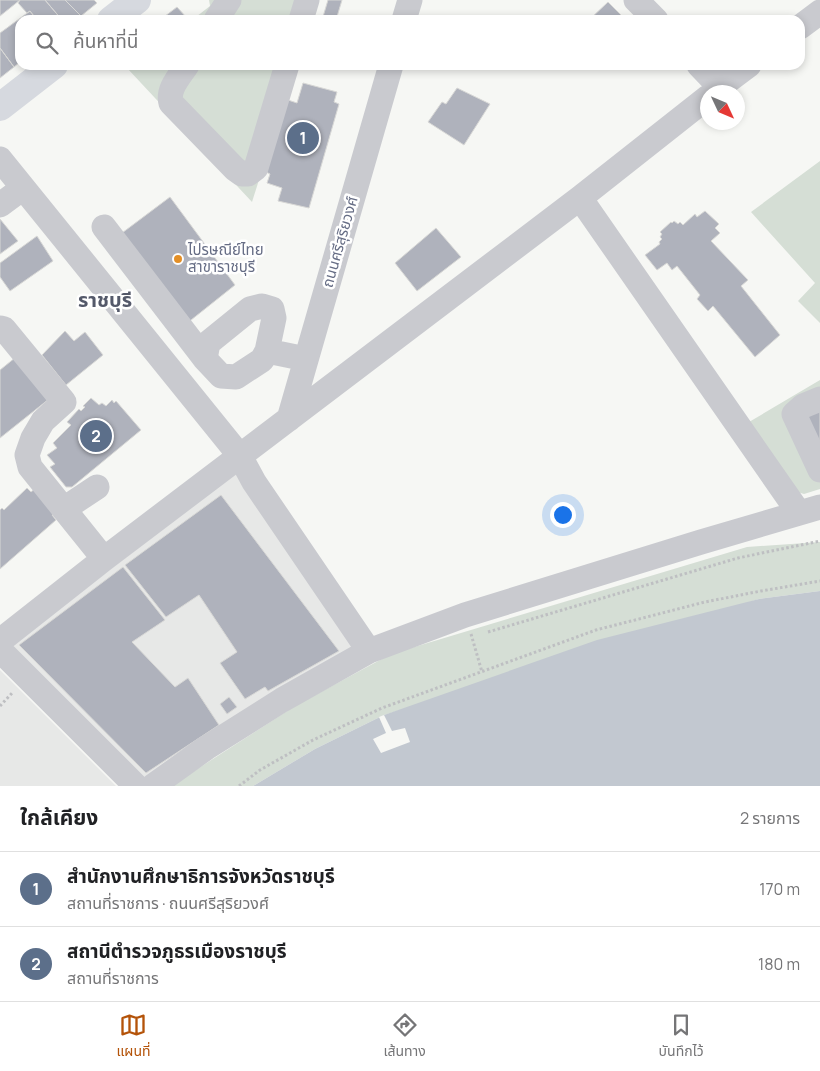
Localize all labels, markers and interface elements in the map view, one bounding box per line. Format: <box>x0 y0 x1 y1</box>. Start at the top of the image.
search box <box>15 15 805 70</box>
text: ค้นหาที่นี่ <box>73 28 138 54</box>
icon: search <box>33 29 61 57</box>
north arrow <box>700 85 745 130</box>
pin: 1 <box>287 119 319 157</box>
street label: ถนนศรีสุริยวงศ์ <box>316 194 363 290</box>
place label: ไปรษณีย์ไทย สาขาราชบุรี <box>187 239 264 277</box>
marker: ไปรษณีย์ไทย สาขาราชบุรี <box>172 253 184 265</box>
district label: ราชบุรี <box>78 286 132 313</box>
pin: 2 <box>80 417 112 455</box>
your location <box>550 502 576 528</box>
text: ใกล้เคียง <box>20 803 98 831</box>
text: 2 รายการ <box>740 807 800 829</box>
text: สำนักงานศึกษาธิการจังหวัดราชบุรี <box>67 863 335 889</box>
text: 1 <box>32 878 40 900</box>
text: 170 m <box>759 878 800 900</box>
text: สถานที่ราชการ · ถนนศรีสุริยวงศ์ <box>67 892 269 914</box>
text: สถานีตำรวจภูธรเมืองราชบุรี <box>67 938 287 964</box>
text: 2 <box>31 953 41 975</box>
text: 180 m <box>758 953 800 975</box>
text: สถานที่ราชการ <box>67 967 159 989</box>
tab: แผนที่ <box>116 1011 151 1062</box>
tab: เส้นทาง <box>383 1011 426 1062</box>
tab: บันทึกไว้ <box>659 1011 704 1062</box>

